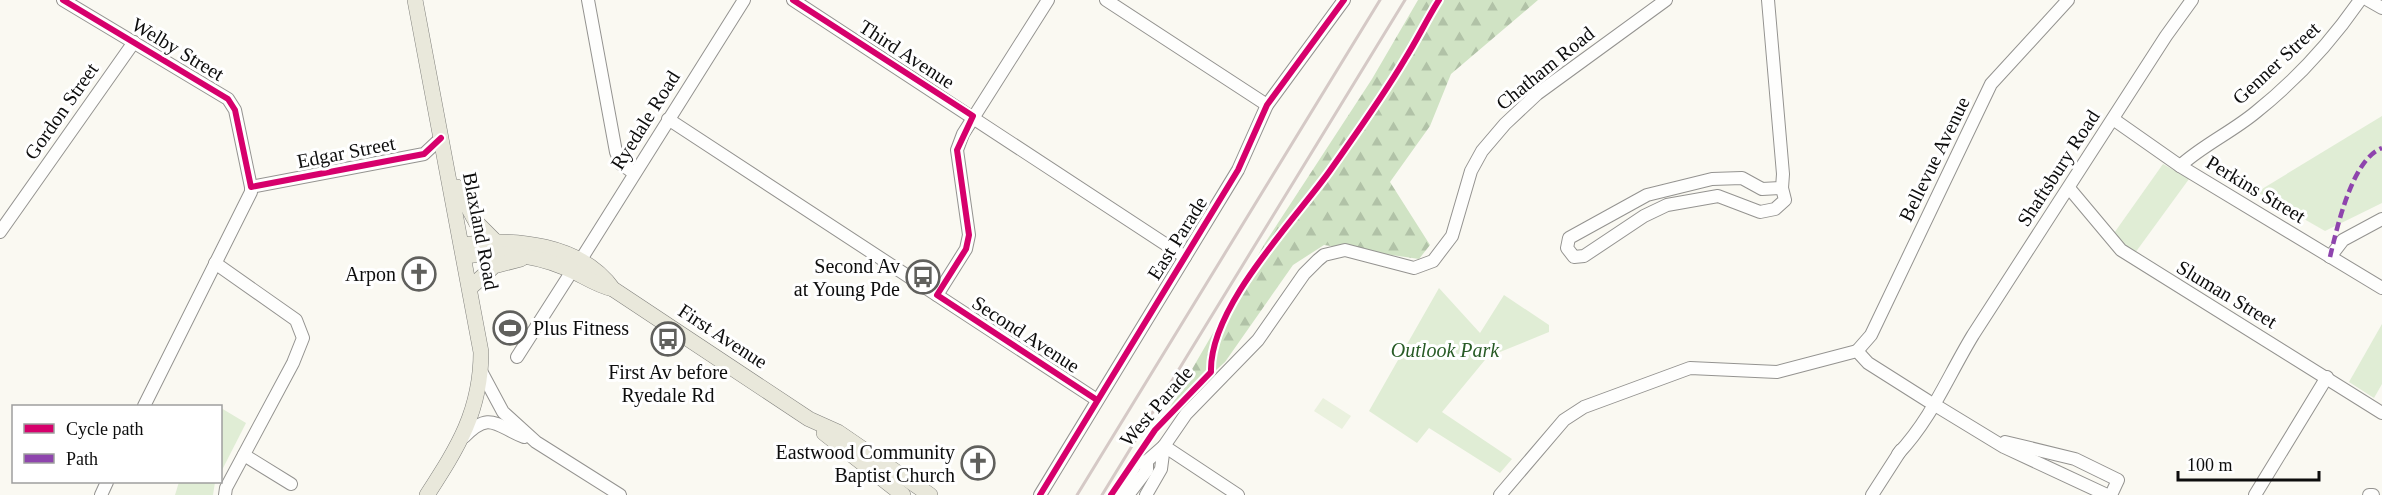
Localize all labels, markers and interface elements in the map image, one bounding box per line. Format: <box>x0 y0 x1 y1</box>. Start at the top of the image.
street label: Welby Street <box>128 13 228 86</box>
street label: Third Avenue <box>855 15 959 93</box>
street label: Genner Street <box>2228 17 2324 109</box>
street label: Chatham Road <box>1492 22 1598 114</box>
street label: Gordon Street <box>20 58 103 163</box>
street label: Ryedale Road <box>606 67 685 174</box>
street label: Bellevue Avenue <box>1894 93 1974 225</box>
street label: Shaftsbury Road <box>2012 106 2105 231</box>
street label: Edgar Street <box>295 132 398 173</box>
street label: Perkins Street <box>2202 151 2310 227</box>
street label: Blaxland Road <box>459 170 503 292</box>
street label: East Parade <box>1143 192 1211 284</box>
place label: Second Av at Young Pde <box>794 255 900 301</box>
church icon: Arpon <box>401 256 437 292</box>
street label: Sluman Street <box>2173 256 2281 333</box>
bus stop icon: Second Av at Young Pde <box>905 259 941 295</box>
place label: Arpon <box>345 263 396 286</box>
street label: Second Avenue <box>968 291 1084 377</box>
street label: First Avenue <box>675 299 772 373</box>
sports icon: Plus Fitness <box>492 310 528 346</box>
place label: Plus Fitness <box>533 317 629 339</box>
bus stop icon: First Av before Ryedale Rd <box>650 321 686 357</box>
park label: Outlook Park <box>1391 339 1500 361</box>
place label: First Av before Ryedale Rd <box>608 361 728 407</box>
street label: West Parade <box>1115 361 1197 451</box>
legend <box>12 405 222 483</box>
text: Cycle path <box>66 419 143 439</box>
place label: Eastwood Community Baptist Church <box>776 441 955 487</box>
scale bar <box>2178 444 2319 482</box>
church icon: Eastwood Community Baptist Church <box>960 445 996 481</box>
text: Path <box>66 449 98 469</box>
text: 100 m <box>2187 455 2233 475</box>

